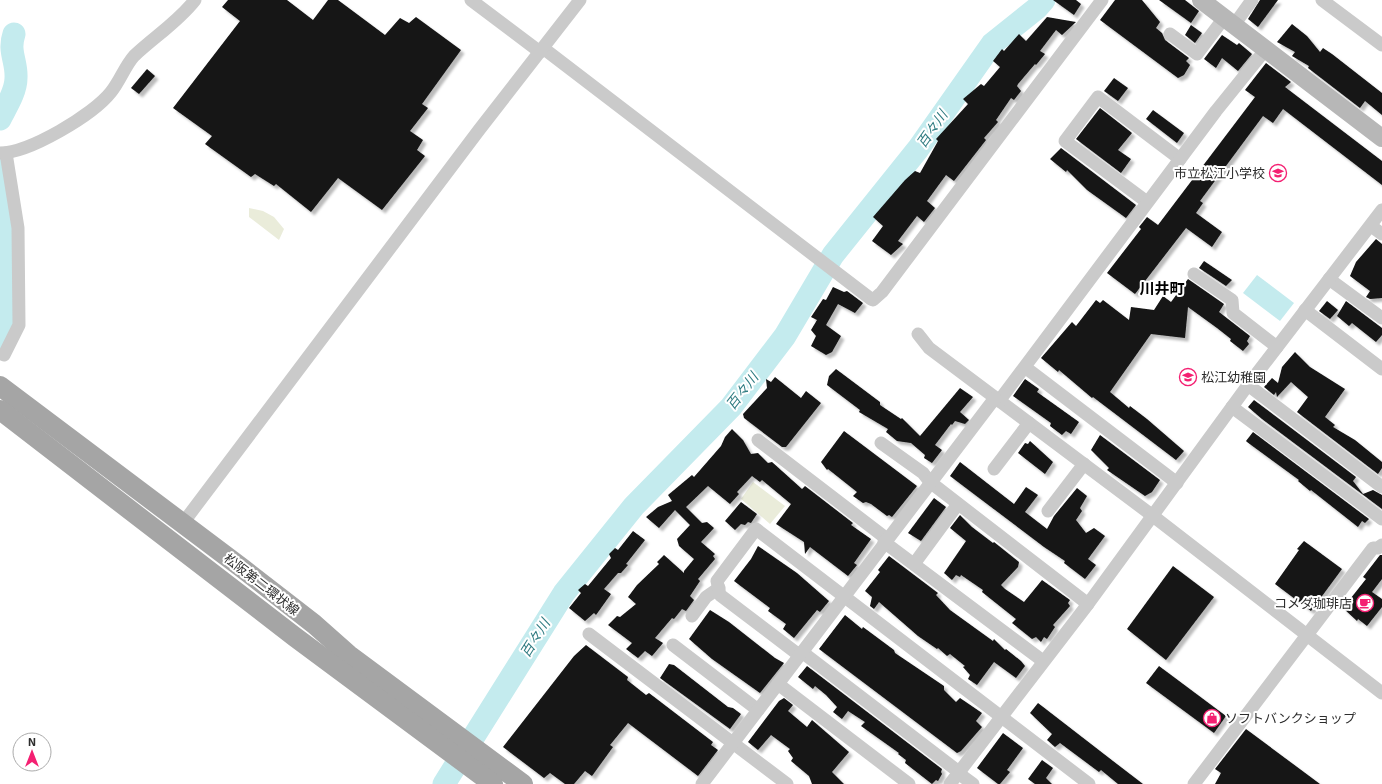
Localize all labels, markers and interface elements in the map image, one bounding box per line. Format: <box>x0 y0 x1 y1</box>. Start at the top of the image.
water label: 百々川 <box>913 105 952 151</box>
school or university icon: 市立松江小学校 <box>1268 163 1288 183</box>
place label: 市立松江小学校 <box>1174 165 1265 181</box>
district label: 川井町 <box>1139 279 1185 297</box>
water label: 百々川 <box>722 367 762 412</box>
school or university icon: 松江幼稚園 <box>1178 367 1198 387</box>
place label: 松江幼稚園 <box>1201 369 1266 385</box>
street label: 松阪第二環状線 <box>221 550 303 618</box>
cafe icon: コメダ珈琲店 <box>1355 593 1375 613</box>
place label: コメダ珈琲店 <box>1274 595 1352 611</box>
water label: 百々川 <box>516 614 554 660</box>
shop icon: ソフトバンクショップ <box>1202 708 1222 728</box>
place label: ソフトバンクショップ <box>1225 710 1356 726</box>
north arrow <box>12 732 52 772</box>
text: N <box>28 735 36 748</box>

